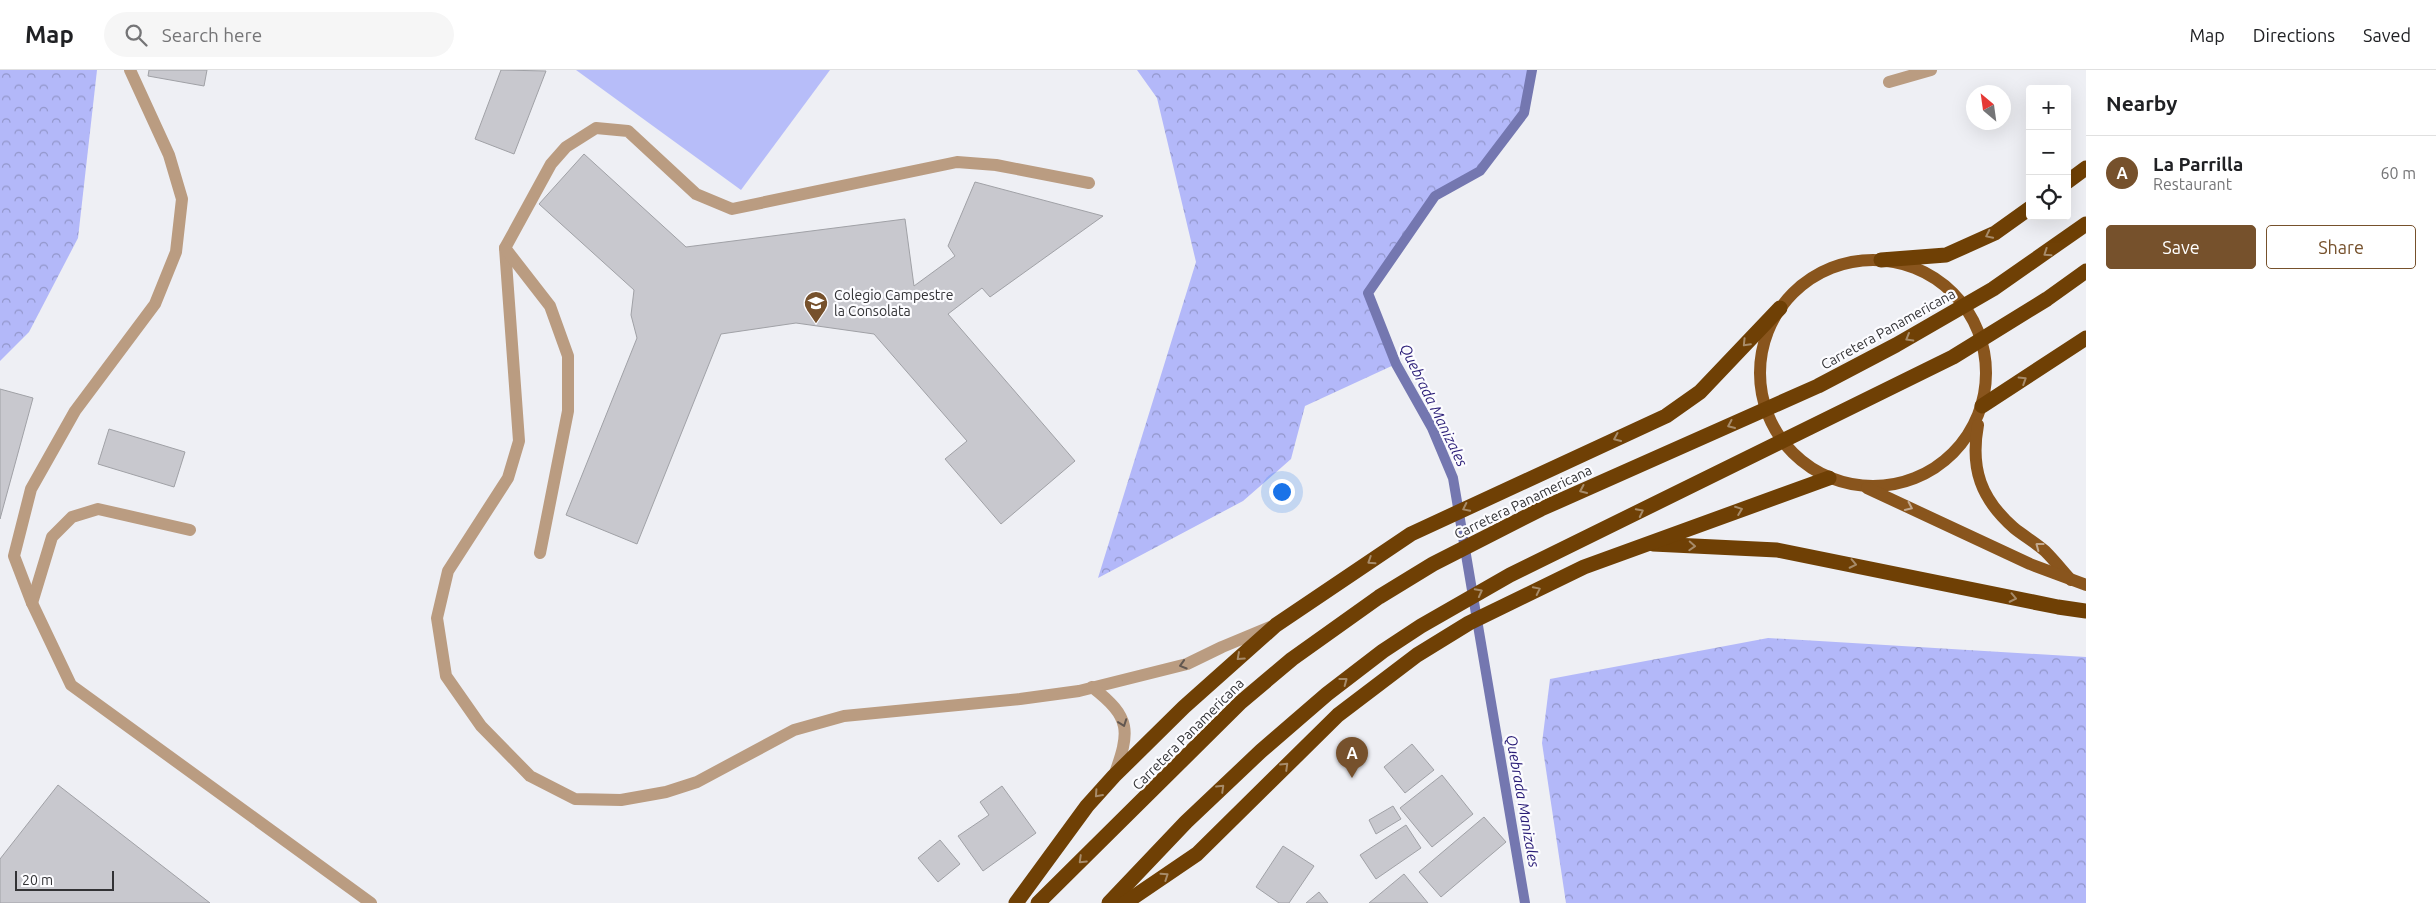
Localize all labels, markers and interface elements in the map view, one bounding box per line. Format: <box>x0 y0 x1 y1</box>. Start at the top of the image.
search box <box>104 12 454 57</box>
text: Map <box>25 21 74 48</box>
icon: search <box>122 21 150 49</box>
text: Search here <box>162 24 262 46</box>
text: Map <box>2189 25 2225 45</box>
text: Directions <box>2253 25 2335 45</box>
text: Saved <box>2363 25 2411 45</box>
north arrow <box>1966 85 2011 130</box>
map controls <box>2026 85 2071 220</box>
button: + <box>2026 85 2071 130</box>
text: Nearby <box>2106 91 2177 115</box>
button: − <box>2026 130 2071 175</box>
text: La Parrilla <box>2153 153 2243 175</box>
text: A <box>2116 164 2128 182</box>
text: 60 m <box>2380 164 2416 182</box>
button: locate <box>2026 175 2071 220</box>
text: Restaurant <box>2153 175 2232 193</box>
button: Save <box>2106 225 2256 269</box>
button: Share <box>2266 225 2416 269</box>
one-way arrow <box>1986 229 1995 239</box>
one-way arrow <box>2043 247 2053 256</box>
street label: Carretera Panamericana <box>1818 285 1958 373</box>
place label: Colegio Campestre la Consolata <box>834 287 953 319</box>
school or university icon: Colegio Campestre la Consolata <box>803 290 829 324</box>
one-way arrow <box>1905 332 1914 342</box>
one-way arrow <box>1743 338 1752 347</box>
water label: Quebrada Manizales <box>1396 341 1471 470</box>
one-way arrow <box>2018 376 2027 386</box>
one-way arrow <box>1727 418 1736 429</box>
one-way arrow <box>1613 431 1622 442</box>
street label: Carretera Panamericana <box>1452 462 1594 542</box>
your location <box>1269 479 1295 505</box>
one-way arrow <box>1579 484 1588 495</box>
one-way arrow <box>1904 501 1913 512</box>
one-way arrow <box>1462 502 1471 512</box>
one-way arrow <box>1734 506 1743 516</box>
one-way arrow <box>1635 508 1644 518</box>
one-way arrow <box>1689 541 1697 551</box>
one-way arrow <box>2036 544 2045 552</box>
one-way arrow <box>1367 555 1376 564</box>
one-way arrow <box>1849 558 1858 569</box>
one-way arrow <box>1531 586 1540 596</box>
one-way arrow <box>1474 588 1483 598</box>
one-way arrow <box>2008 592 2017 603</box>
one-way arrow <box>1236 651 1245 660</box>
one-way arrow <box>1179 659 1187 669</box>
street label: Carretera Panamericana <box>1129 675 1247 793</box>
one-way arrow <box>1338 679 1347 687</box>
one-way arrow <box>1117 718 1127 726</box>
water label: Quebrada Manizales <box>1502 733 1543 870</box>
pin: A <box>1336 737 1368 778</box>
one-way arrow <box>1279 763 1288 772</box>
one-way arrow <box>1216 785 1225 794</box>
one-way arrow <box>1094 788 1103 797</box>
one-way arrow <box>1079 854 1088 863</box>
scale bar <box>15 868 114 891</box>
text: 20 m <box>22 872 53 888</box>
one-way arrow <box>1159 873 1169 882</box>

